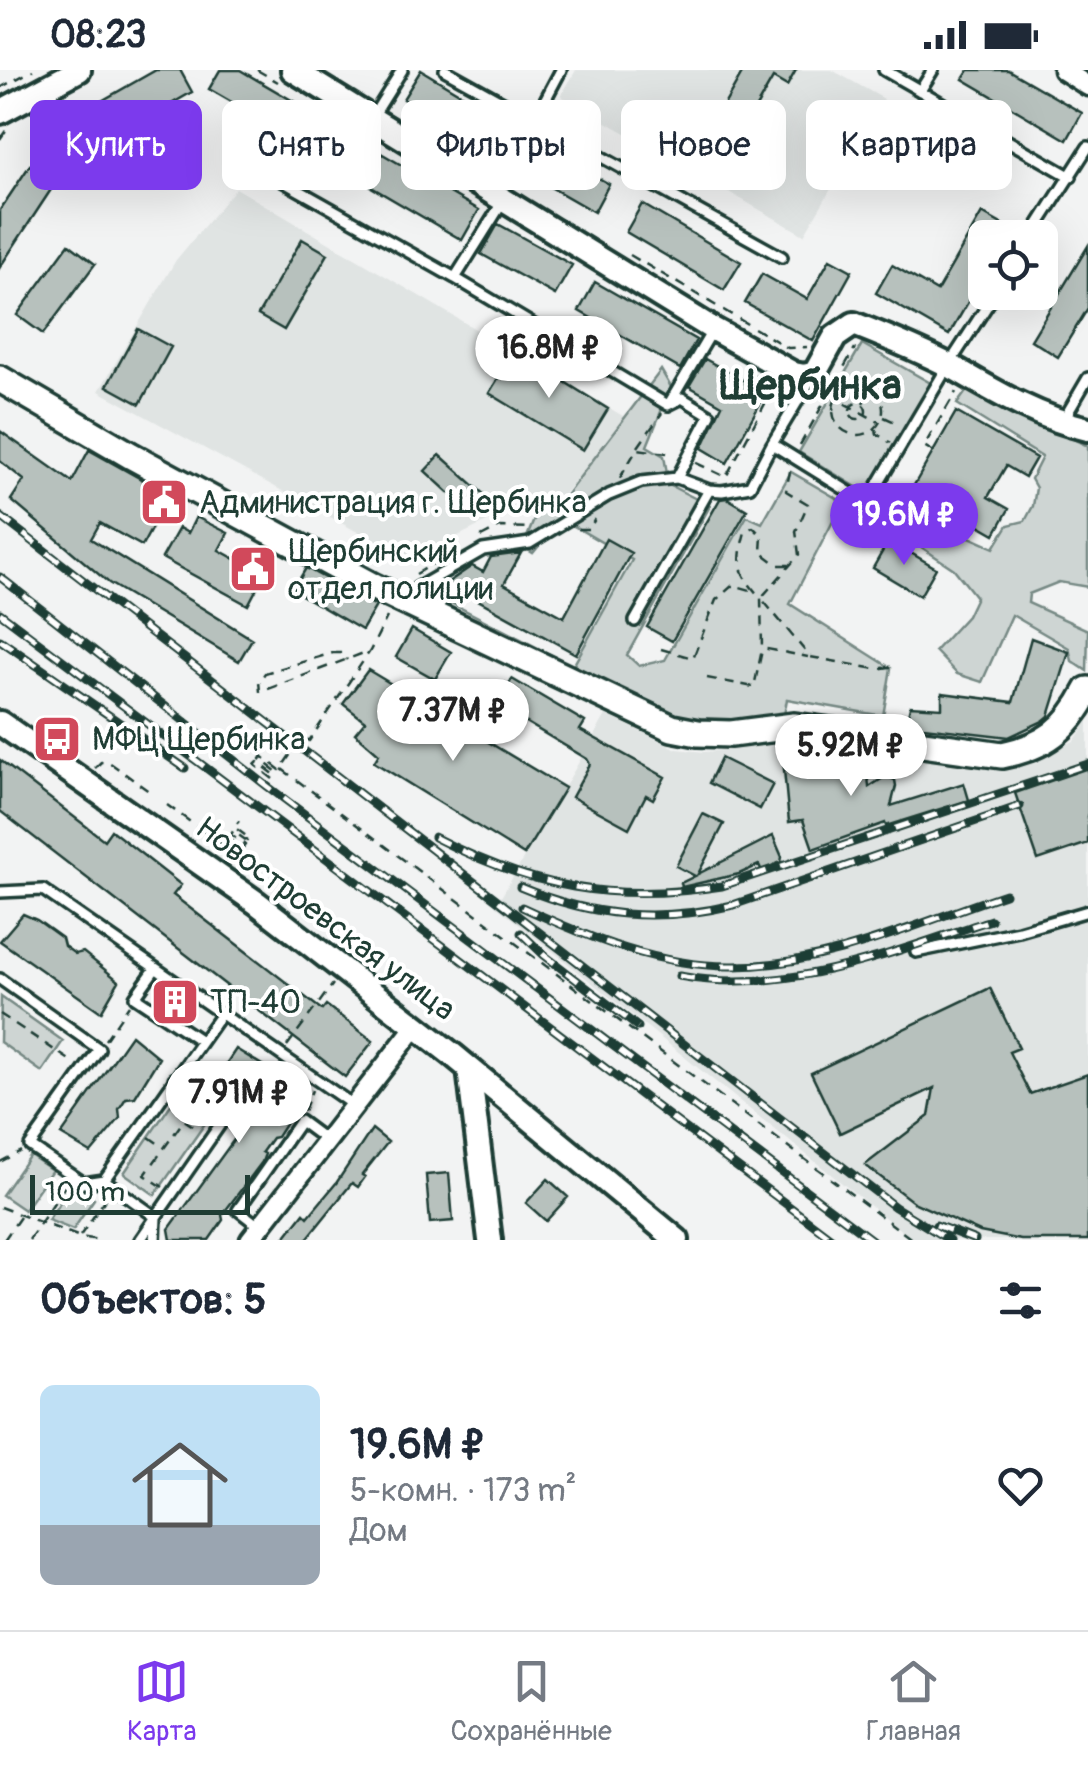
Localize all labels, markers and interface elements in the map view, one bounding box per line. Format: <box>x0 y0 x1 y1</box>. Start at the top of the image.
text: 08:23 <box>50 11 147 59</box>
chip: Купить <box>30 100 202 190</box>
chip: Снять <box>222 100 381 190</box>
chip: Фильтры <box>401 100 601 190</box>
chip: Новое <box>621 100 786 190</box>
chip: Квартира <box>806 100 1012 190</box>
map controls <box>968 220 1058 310</box>
button: locate <box>968 220 1058 310</box>
pin: 16.8M ₽ <box>457 316 641 401</box>
text: 16.8M ₽ <box>497 328 601 368</box>
district label: Щербинка <box>719 360 901 412</box>
public building icon: Администрация г. Щербинка <box>138 476 190 528</box>
place label: Администрация г. Щербинка <box>199 483 587 523</box>
pin: 19.6M ₽ <box>812 483 996 568</box>
text: 19.6M ₽ <box>852 495 956 535</box>
place label: Щербинский отдел полиции <box>288 532 493 609</box>
public building icon: Щербинский отдел полиции <box>227 543 279 595</box>
pin: 7.37M ₽ <box>361 679 545 764</box>
text: 7.37M ₽ <box>399 691 507 731</box>
bus stop icon: МФЦ Щербинка <box>31 713 83 765</box>
pin: 5.92M ₽ <box>759 714 943 799</box>
place label: МФЦ Щербинка <box>92 720 305 760</box>
text: 5.92M ₽ <box>797 726 905 766</box>
street label: Новостроевская улица <box>188 808 463 1030</box>
building icon: ТП-40 <box>149 976 201 1028</box>
place label: ТП-40 <box>210 983 301 1023</box>
pin: 7.91M ₽ <box>147 1061 331 1146</box>
text: 7.91M ₽ <box>188 1073 290 1113</box>
scale bar <box>30 1170 250 1214</box>
text: 100 m <box>45 1175 125 1210</box>
icon: filters <box>993 1273 1048 1328</box>
text: Объектов: 5 <box>40 1274 267 1326</box>
text: 19.6M ₽ <box>350 1419 486 1471</box>
icon: home <box>120 1425 240 1545</box>
icon: heart <box>993 1458 1048 1513</box>
text: 5-комн. · 173 m² <box>350 1471 577 1511</box>
text: Дом <box>350 1511 407 1551</box>
tab: Карта <box>127 1654 196 1749</box>
tab: Сохранённые <box>450 1654 612 1749</box>
tab: Главная <box>866 1654 961 1749</box>

